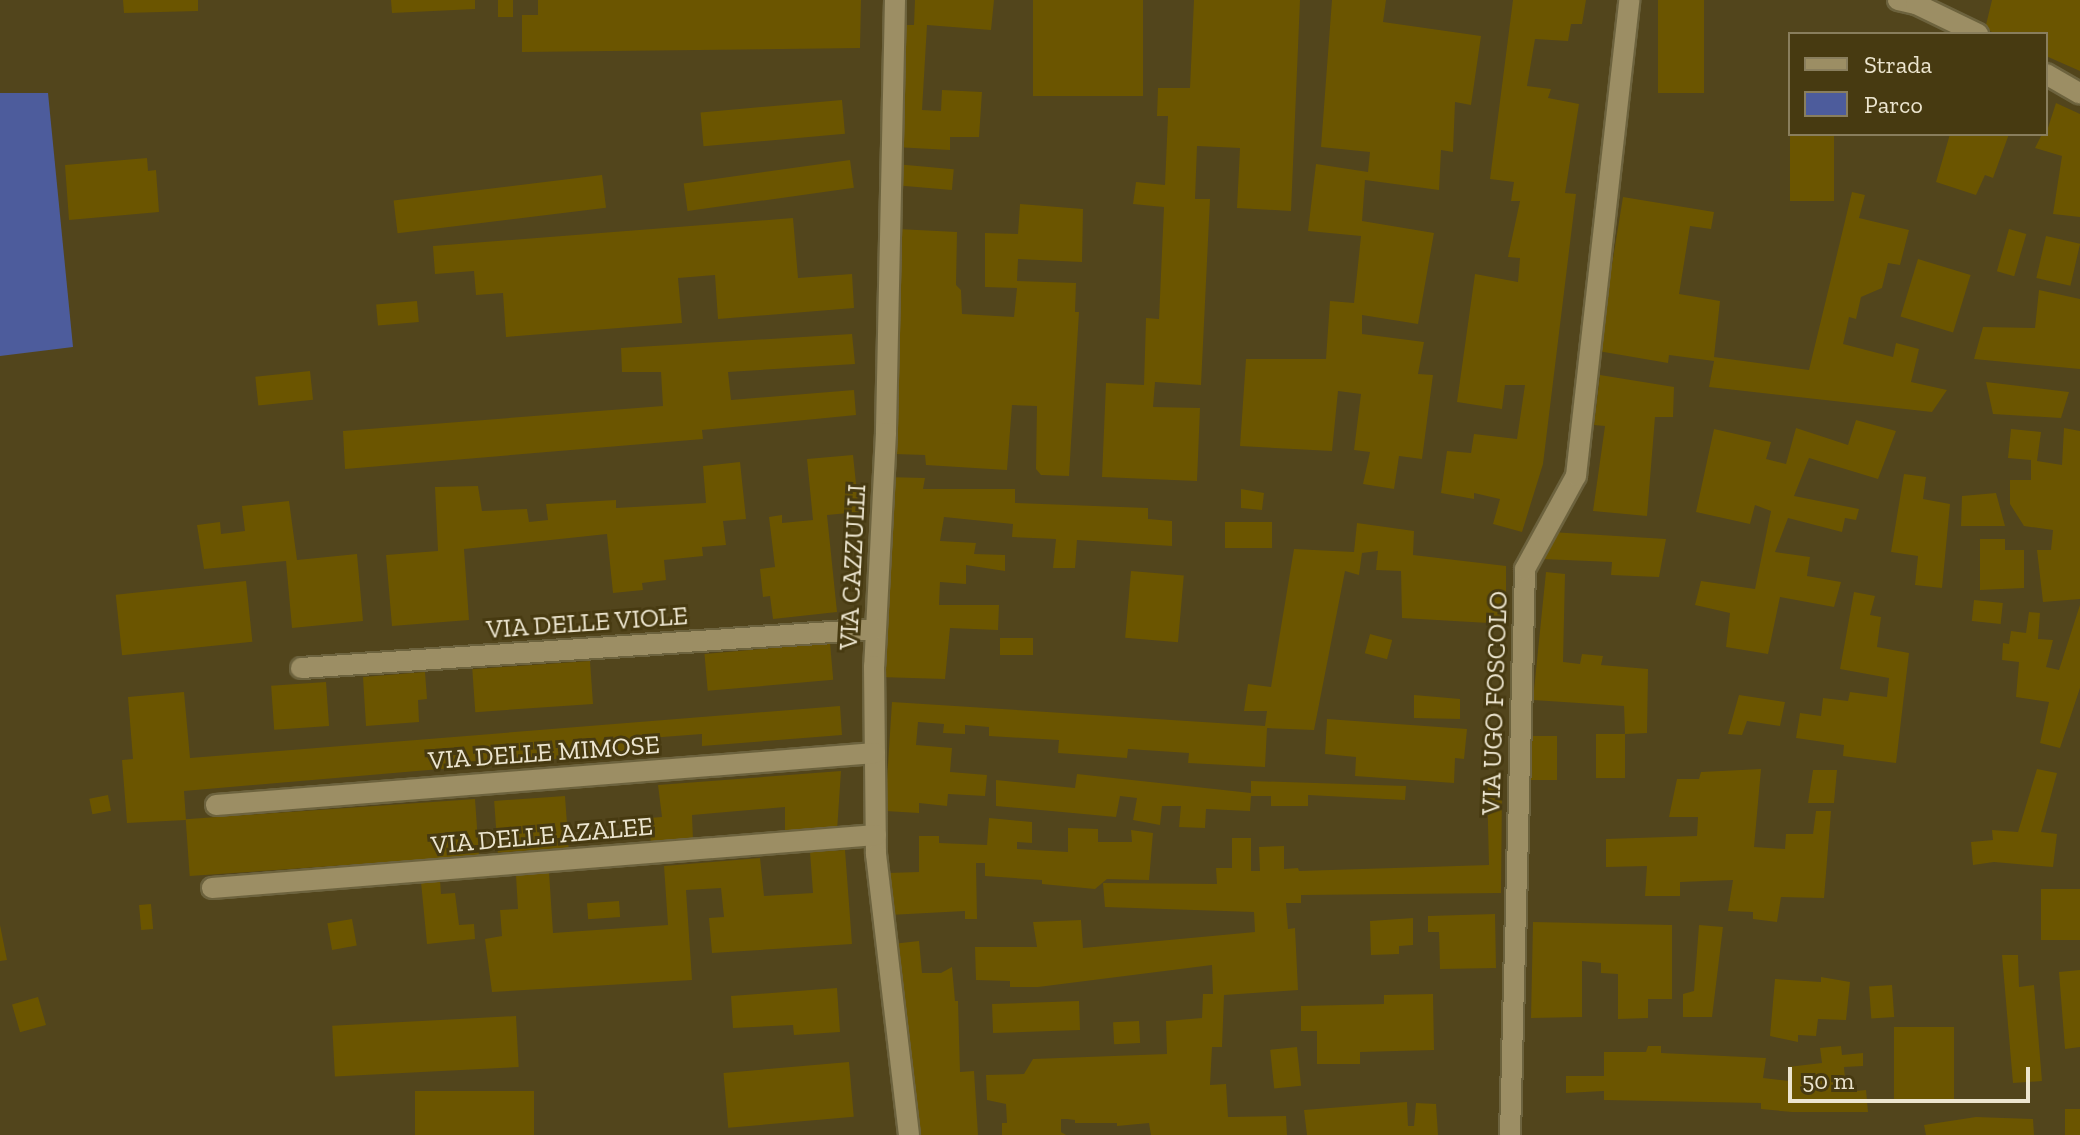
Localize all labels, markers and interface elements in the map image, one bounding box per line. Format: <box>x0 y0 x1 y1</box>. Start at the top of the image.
legend <box>1788 32 2048 136</box>
text: Strada <box>1864 50 1932 79</box>
text: Parco <box>1864 90 1923 119</box>
street label: VIA CAZZULLI <box>833 483 873 651</box>
street label: VIA UGO FOSCOLO <box>1475 590 1515 816</box>
street label: VIA DELLE VIOLE <box>484 600 690 646</box>
street label: VIA DELLE MIMOSE <box>427 729 661 777</box>
street label: VIA DELLE AZALEE <box>429 811 655 861</box>
scale bar <box>1792 1051 2034 1101</box>
text: 50 m <box>1802 1066 1854 1095</box>

